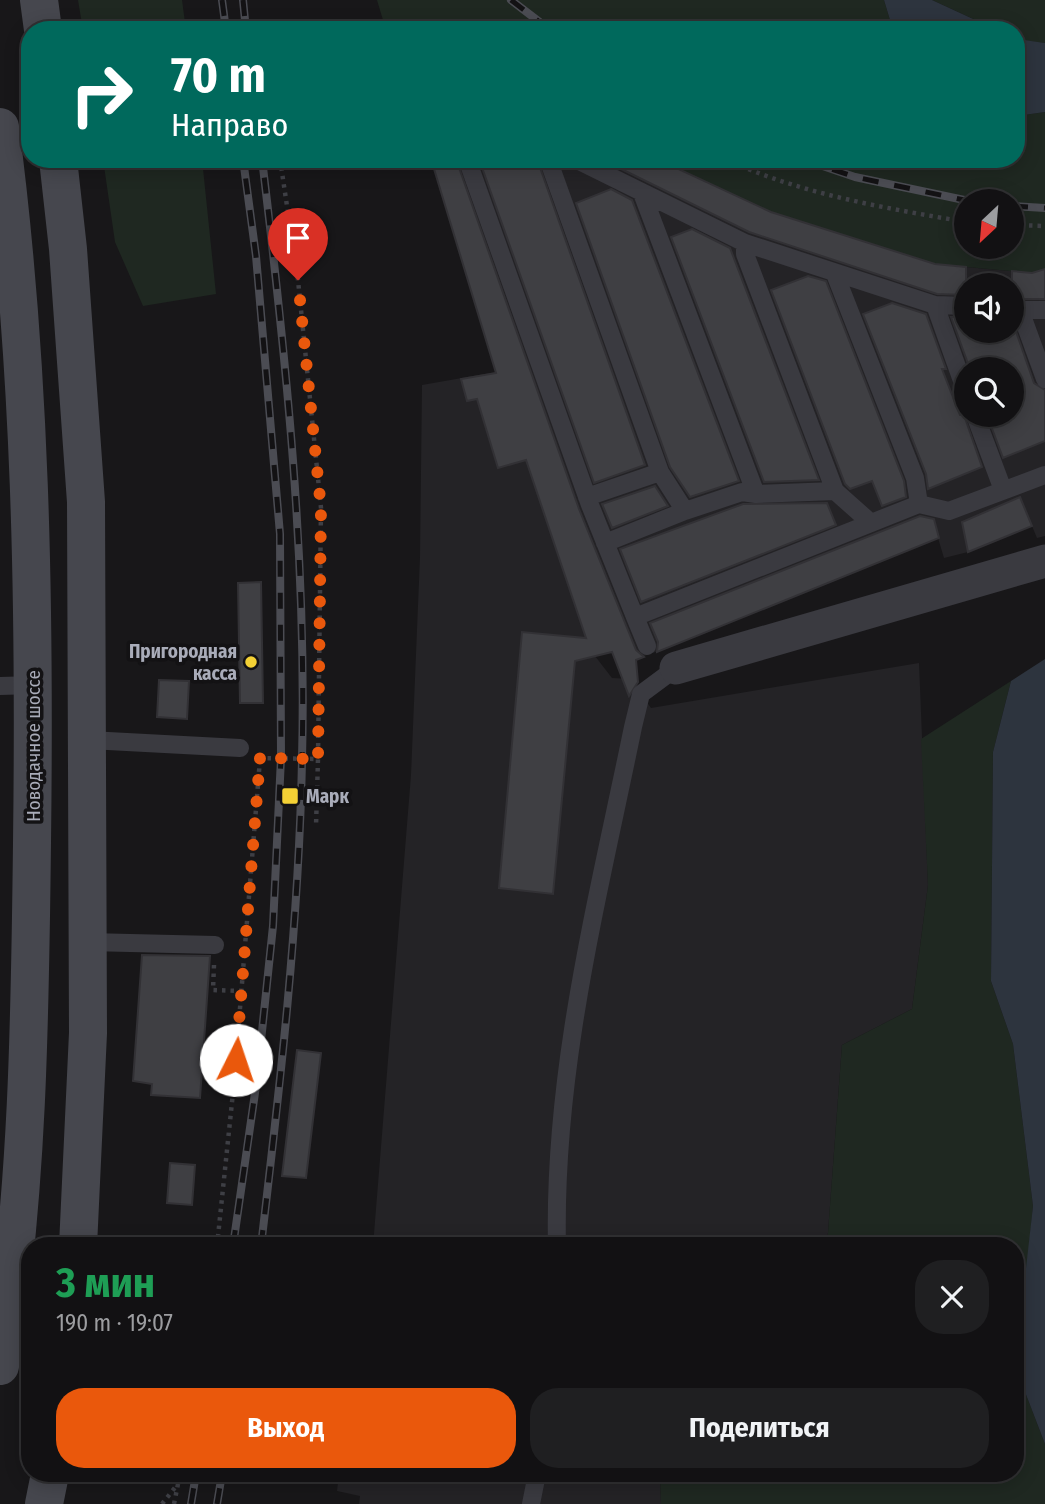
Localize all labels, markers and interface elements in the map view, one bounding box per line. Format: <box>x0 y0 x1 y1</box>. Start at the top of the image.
text: 70 m <box>171 46 266 105</box>
icon: right <box>56 49 147 140</box>
text: Направо <box>171 106 288 144</box>
north arrow <box>954 189 1024 259</box>
map controls <box>954 189 1024 427</box>
pin <box>268 208 328 280</box>
icon: arrive <box>279 219 317 257</box>
button: sound <box>954 273 1024 343</box>
button: search <box>954 357 1024 427</box>
place label: Пригородная касса <box>129 640 237 685</box>
marker: Пригородная касса <box>243 654 259 670</box>
street label: Новодачное шоссе <box>22 670 45 822</box>
place label: Марк <box>306 785 349 808</box>
marker: Марк <box>280 786 300 806</box>
position arrow <box>199 1023 273 1097</box>
text: 3 мин <box>56 1258 155 1308</box>
button: close <box>915 1260 989 1334</box>
text: 190 m · 19:07 <box>56 1309 173 1337</box>
button: Выход <box>56 1388 516 1468</box>
button: Поделиться <box>530 1388 989 1468</box>

